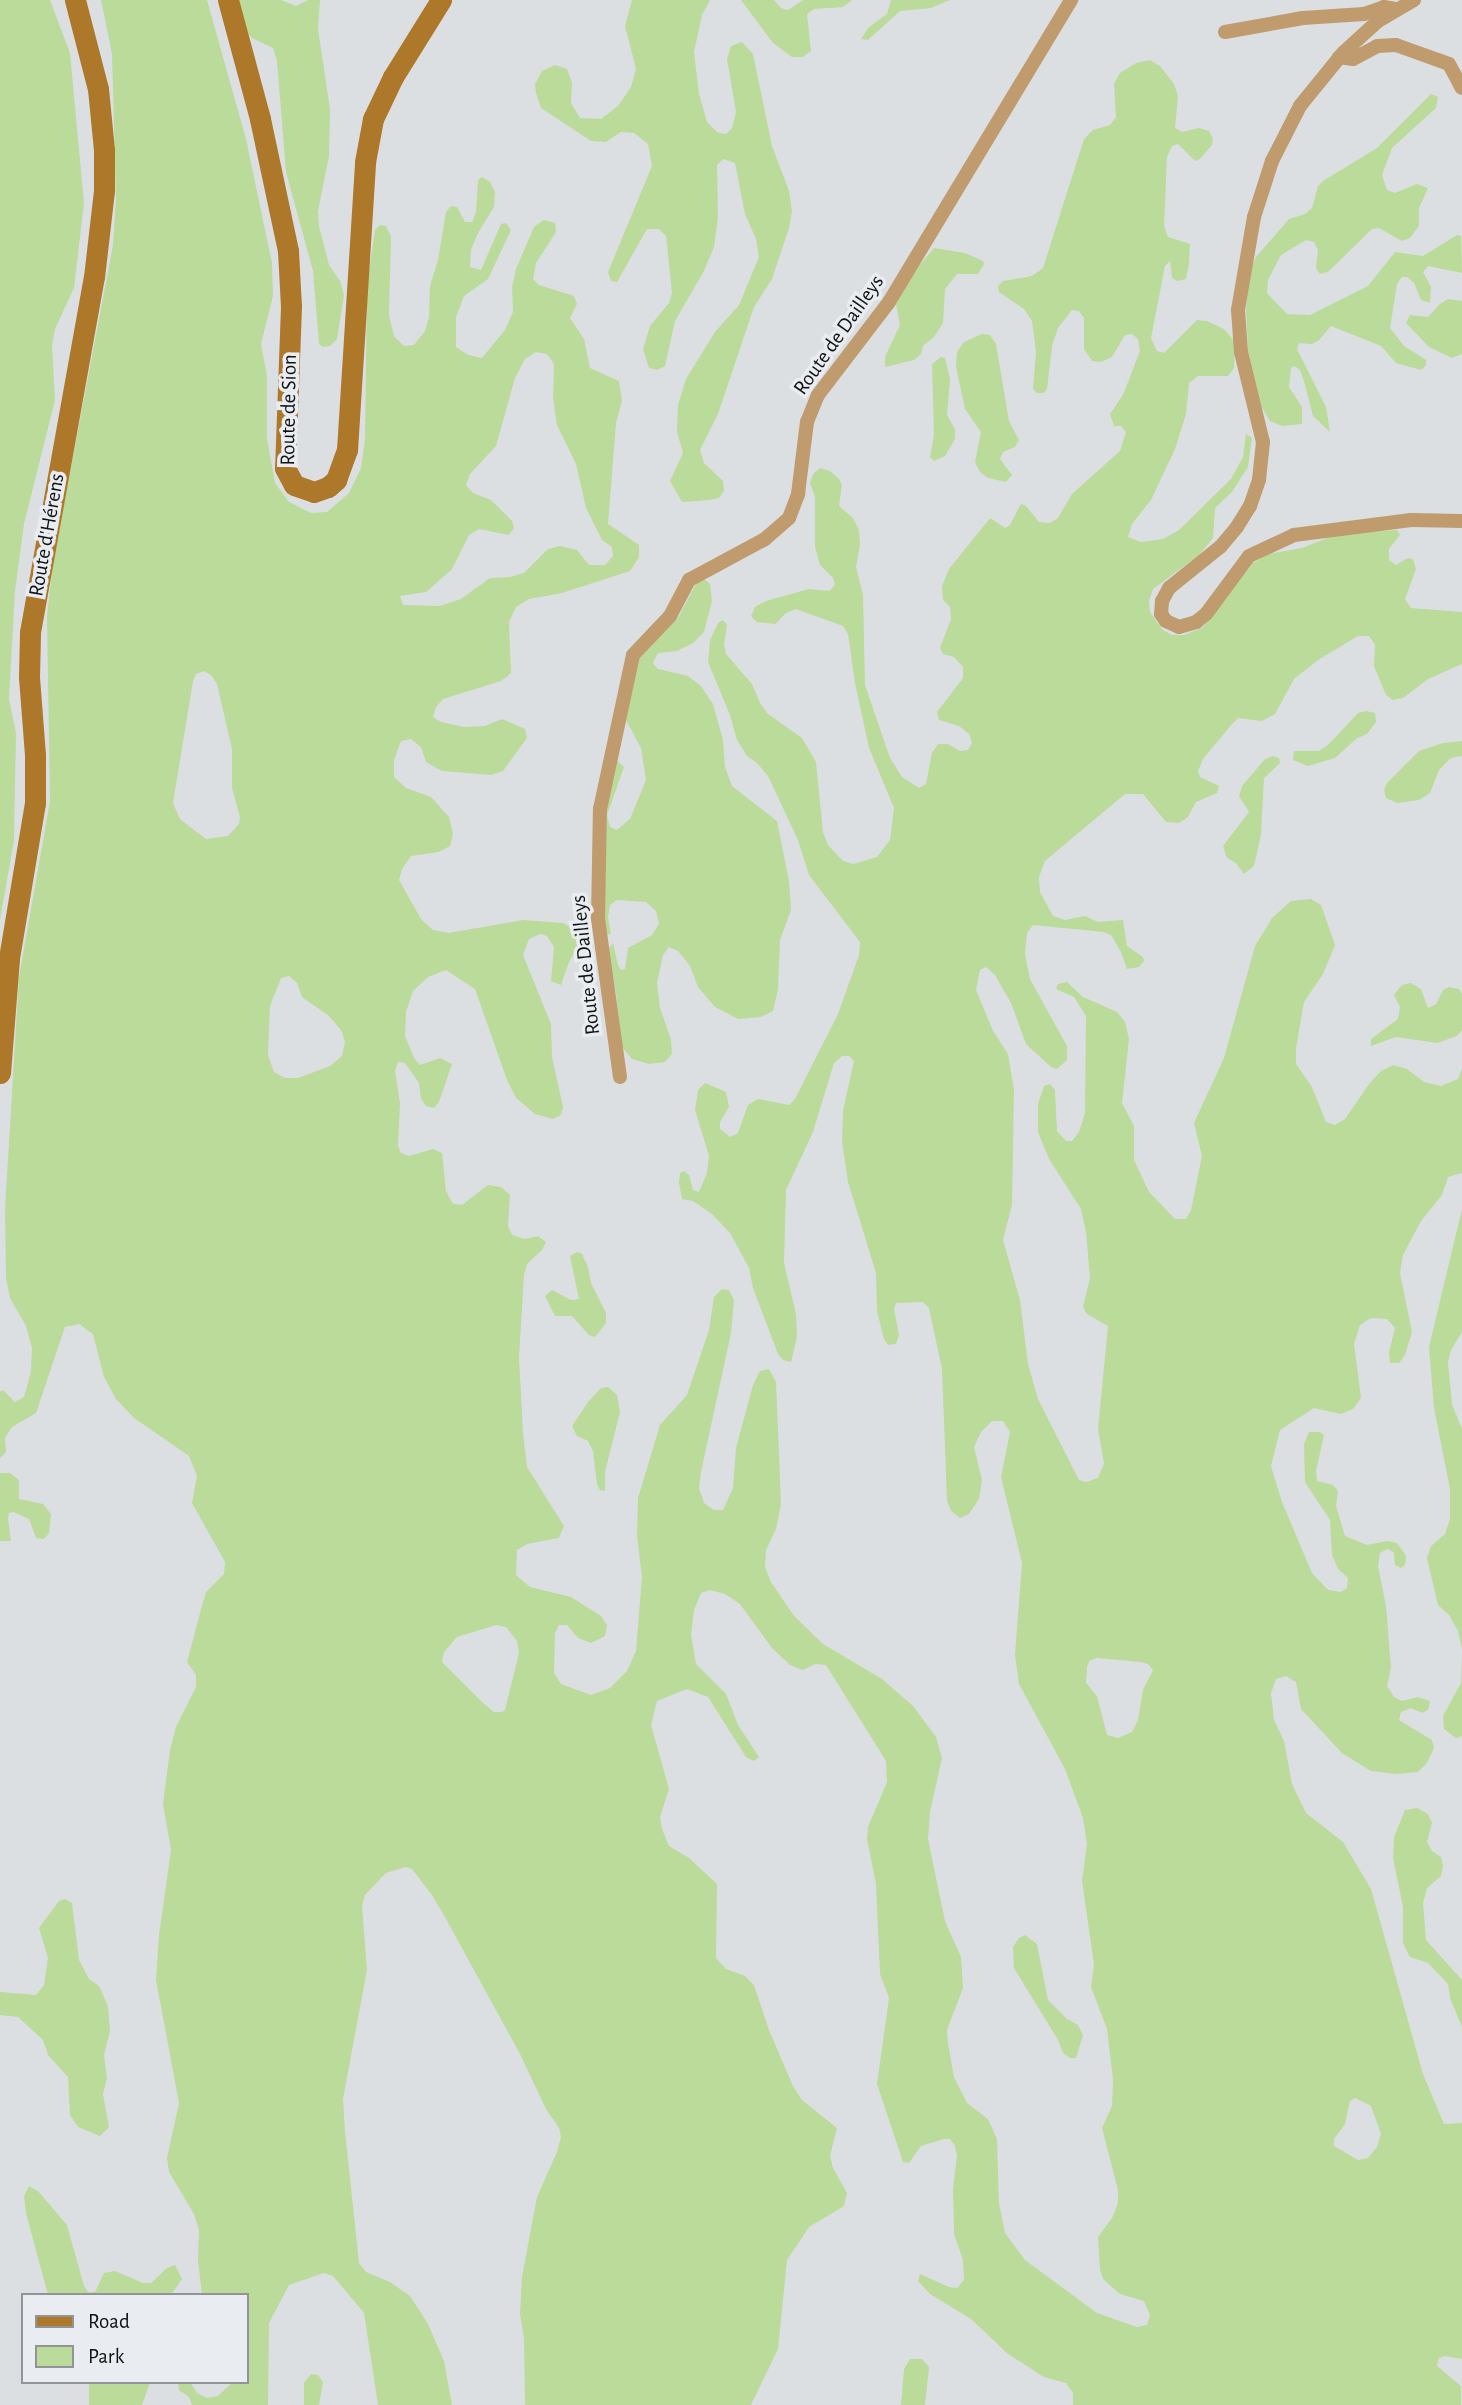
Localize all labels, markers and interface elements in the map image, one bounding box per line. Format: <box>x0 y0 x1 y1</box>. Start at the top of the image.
street label: Route de Dailleys <box>788 270 890 400</box>
street label: Route de Sion <box>275 354 303 466</box>
street label: Route d'Hérens <box>24 472 70 598</box>
street label: Route de Dailleys <box>566 894 606 1036</box>
legend <box>21 2293 248 2384</box>
text: Road <box>88 2311 130 2332</box>
text: Park <box>88 2346 124 2367</box>

